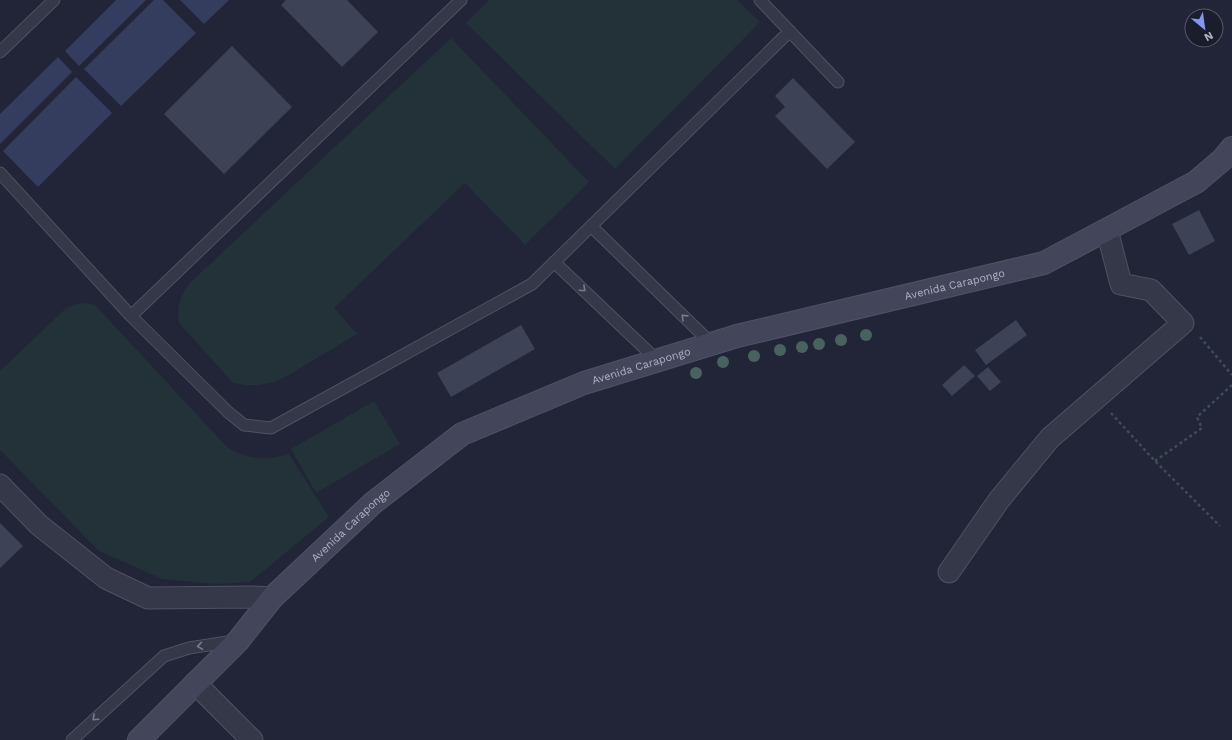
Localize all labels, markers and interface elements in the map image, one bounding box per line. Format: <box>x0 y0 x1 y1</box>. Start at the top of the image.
north arrow <box>1184 8 1224 48</box>
text: N <box>1202 29 1215 44</box>
street label: Avenida Carapongo <box>903 267 1006 303</box>
one-way arrow <box>578 284 585 291</box>
one-way arrow <box>681 314 689 322</box>
street label: Avenida Carapongo <box>590 345 692 387</box>
street label: Avenida Carapongo <box>309 486 393 565</box>
one-way arrow <box>197 641 203 650</box>
one-way arrow <box>93 714 100 721</box>

